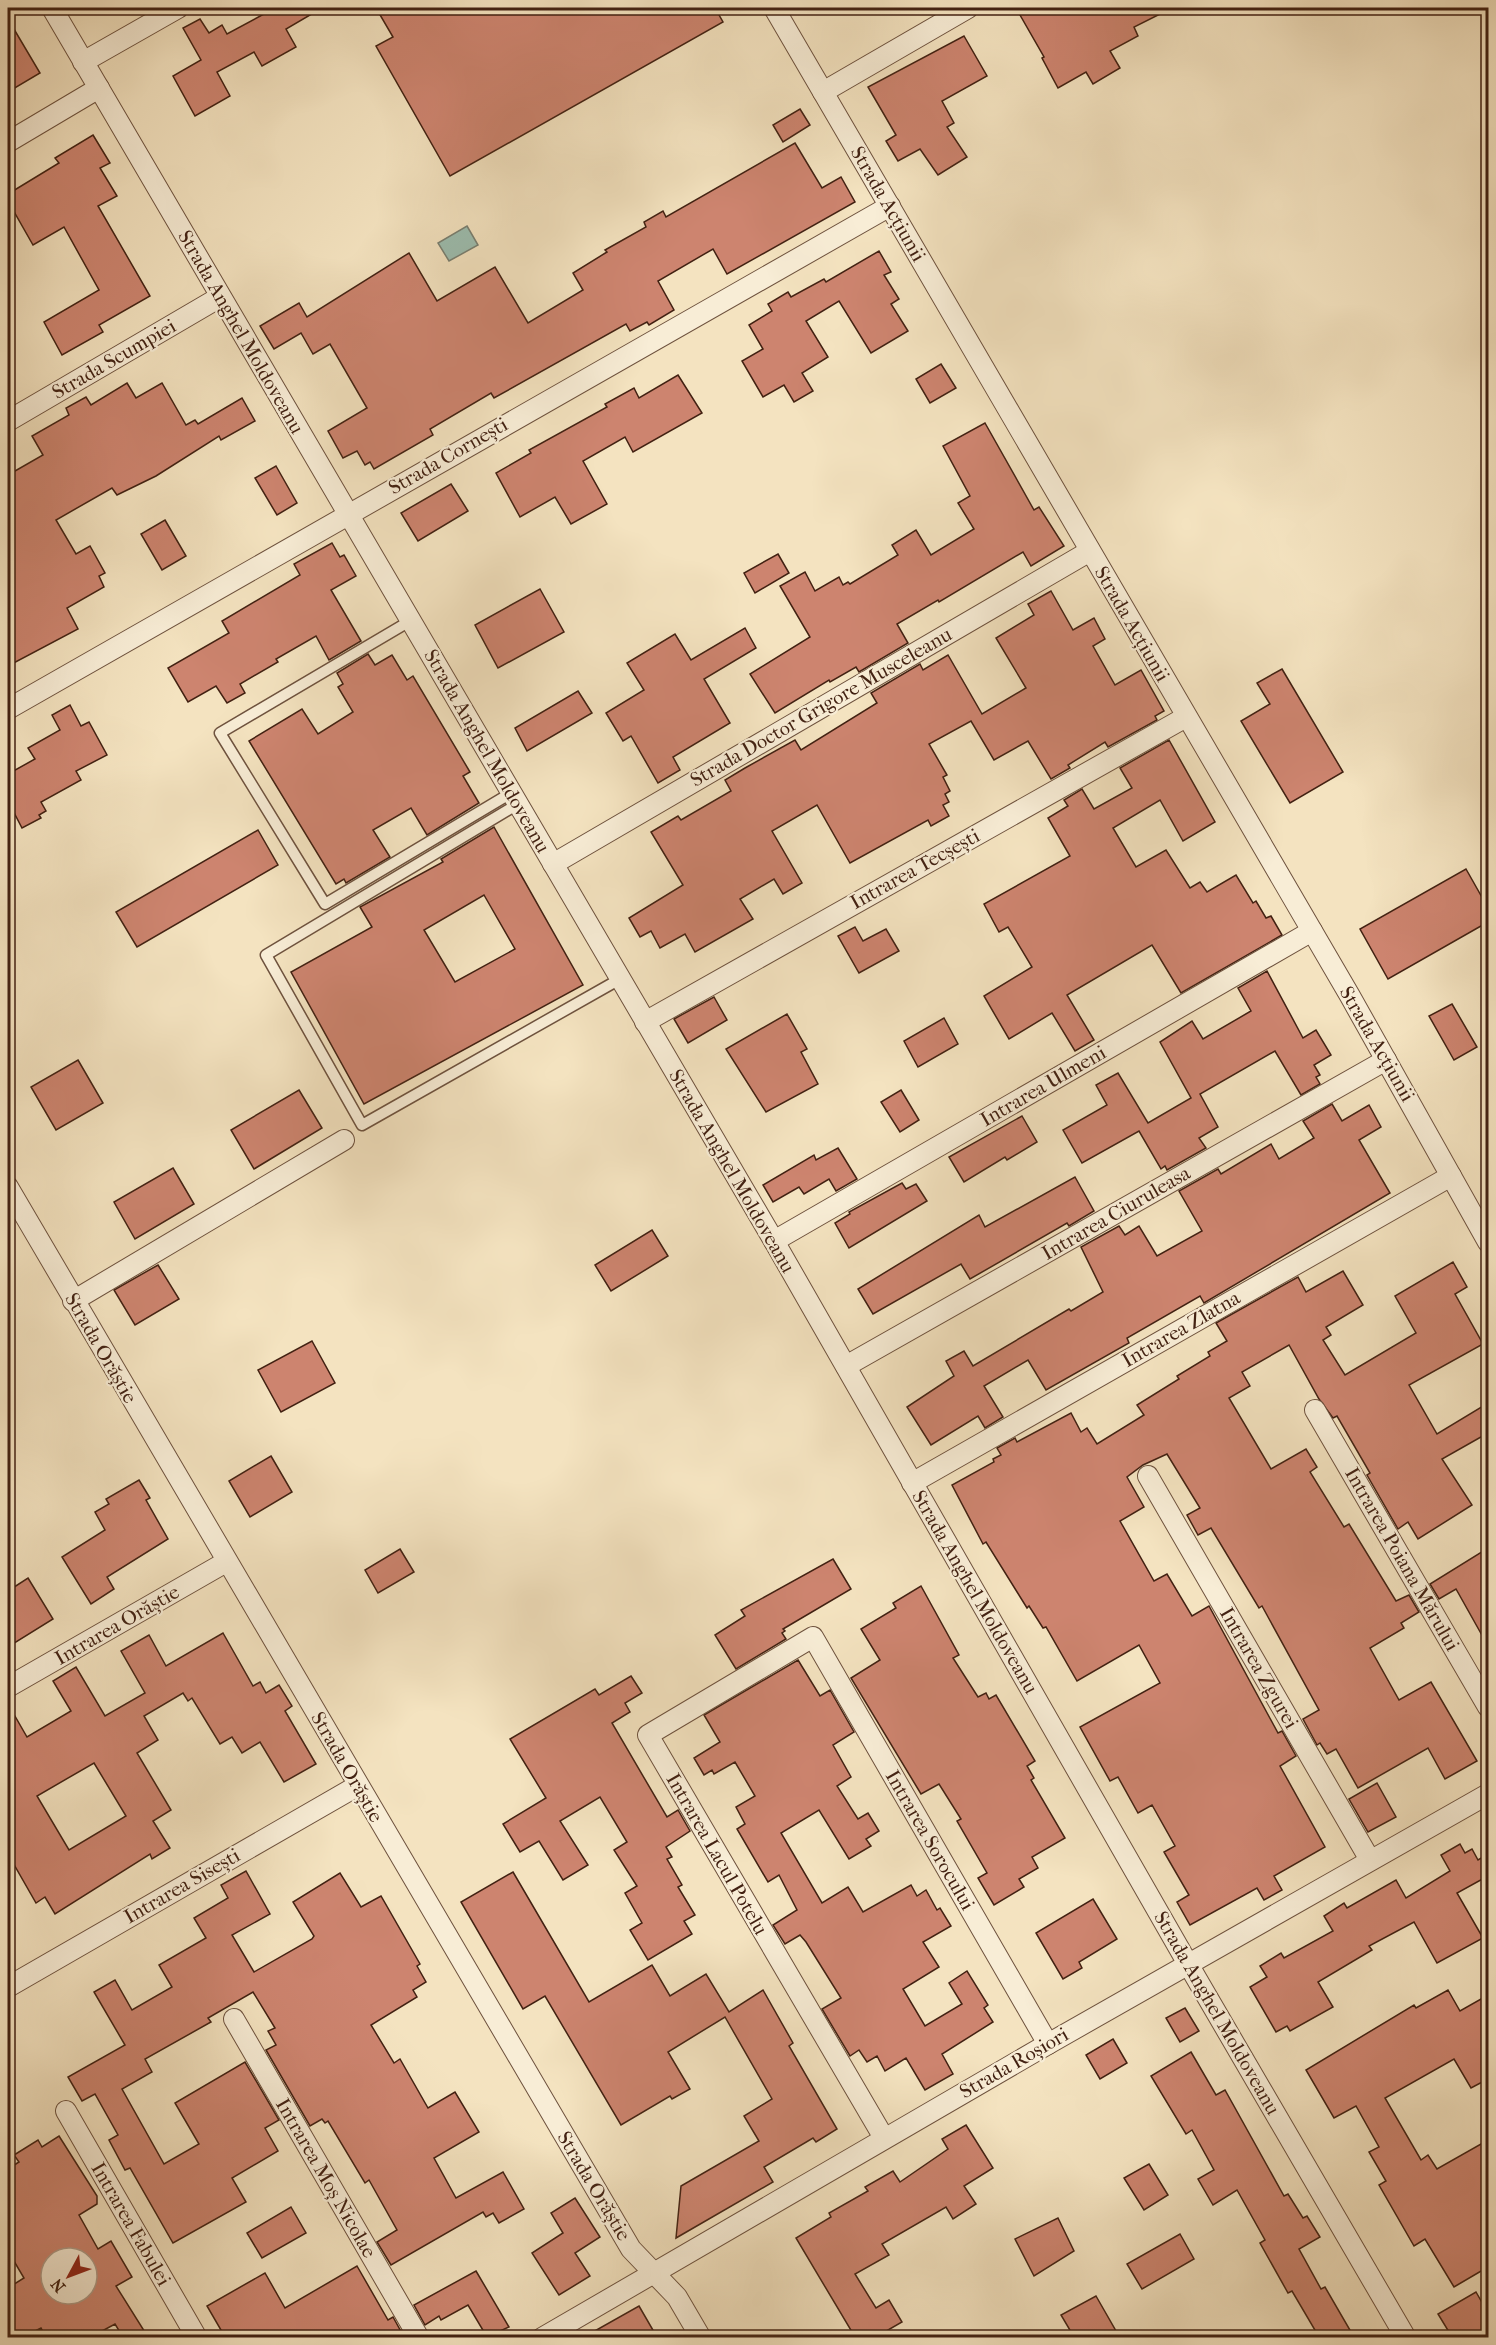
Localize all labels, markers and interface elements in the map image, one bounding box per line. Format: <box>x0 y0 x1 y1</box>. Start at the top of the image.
street label: Strada Acțiunii <box>845 142 930 266</box>
street label: Strada Anghel Moldoveanu <box>173 226 309 438</box>
street label: Strada Scumpiei <box>48 314 180 404</box>
street label: Strada Cornești <box>384 413 512 499</box>
street label: Strada Acțiunii <box>1089 562 1174 686</box>
street label: Strada Doctor Grigore Musceleanu <box>686 622 956 791</box>
street label: Strada Anghel Moldoveanu <box>419 645 555 857</box>
street label: Intrarea Tecșești <box>846 824 984 914</box>
street label: Strada Acțiunii <box>1334 982 1419 1106</box>
street label: Intrarea Ulmeni <box>976 1041 1110 1131</box>
street label: Strada Anghel Moldoveanu <box>664 1065 800 1277</box>
street label: Intrarea Ciuruleasa <box>1038 1161 1195 1265</box>
street label: Intrarea Zlatna <box>1118 1286 1245 1372</box>
street label: Strada Orăștie <box>60 1289 142 1407</box>
street label: Intrarea Poiana Mărului <box>1340 1463 1464 1655</box>
street label: Strada Anghel Moldoveanu <box>907 1486 1043 1698</box>
street label: Intrarea Orăștie <box>51 1580 183 1670</box>
street label: Intrarea Zgurei <box>1215 1603 1303 1733</box>
street label: Strada Orăștie <box>306 1708 388 1826</box>
street label: Intrarea Sorocului <box>881 1766 979 1914</box>
street label: Intrarea Lacul Potelu <box>661 1769 773 1939</box>
street label: Intrarea Sisești <box>120 1844 244 1928</box>
street label: Strada Anghel Moldoveanu <box>1149 1907 1285 2119</box>
street label: Strada Roșiori <box>956 2023 1072 2103</box>
street label: Intrarea Moș Nicolae <box>271 2094 381 2262</box>
street label: Strada Orăștie <box>552 2127 636 2245</box>
street label: Intrarea Fabulei <box>86 2158 176 2290</box>
north arrow <box>39 2246 99 2306</box>
text: N <box>46 2274 69 2296</box>

